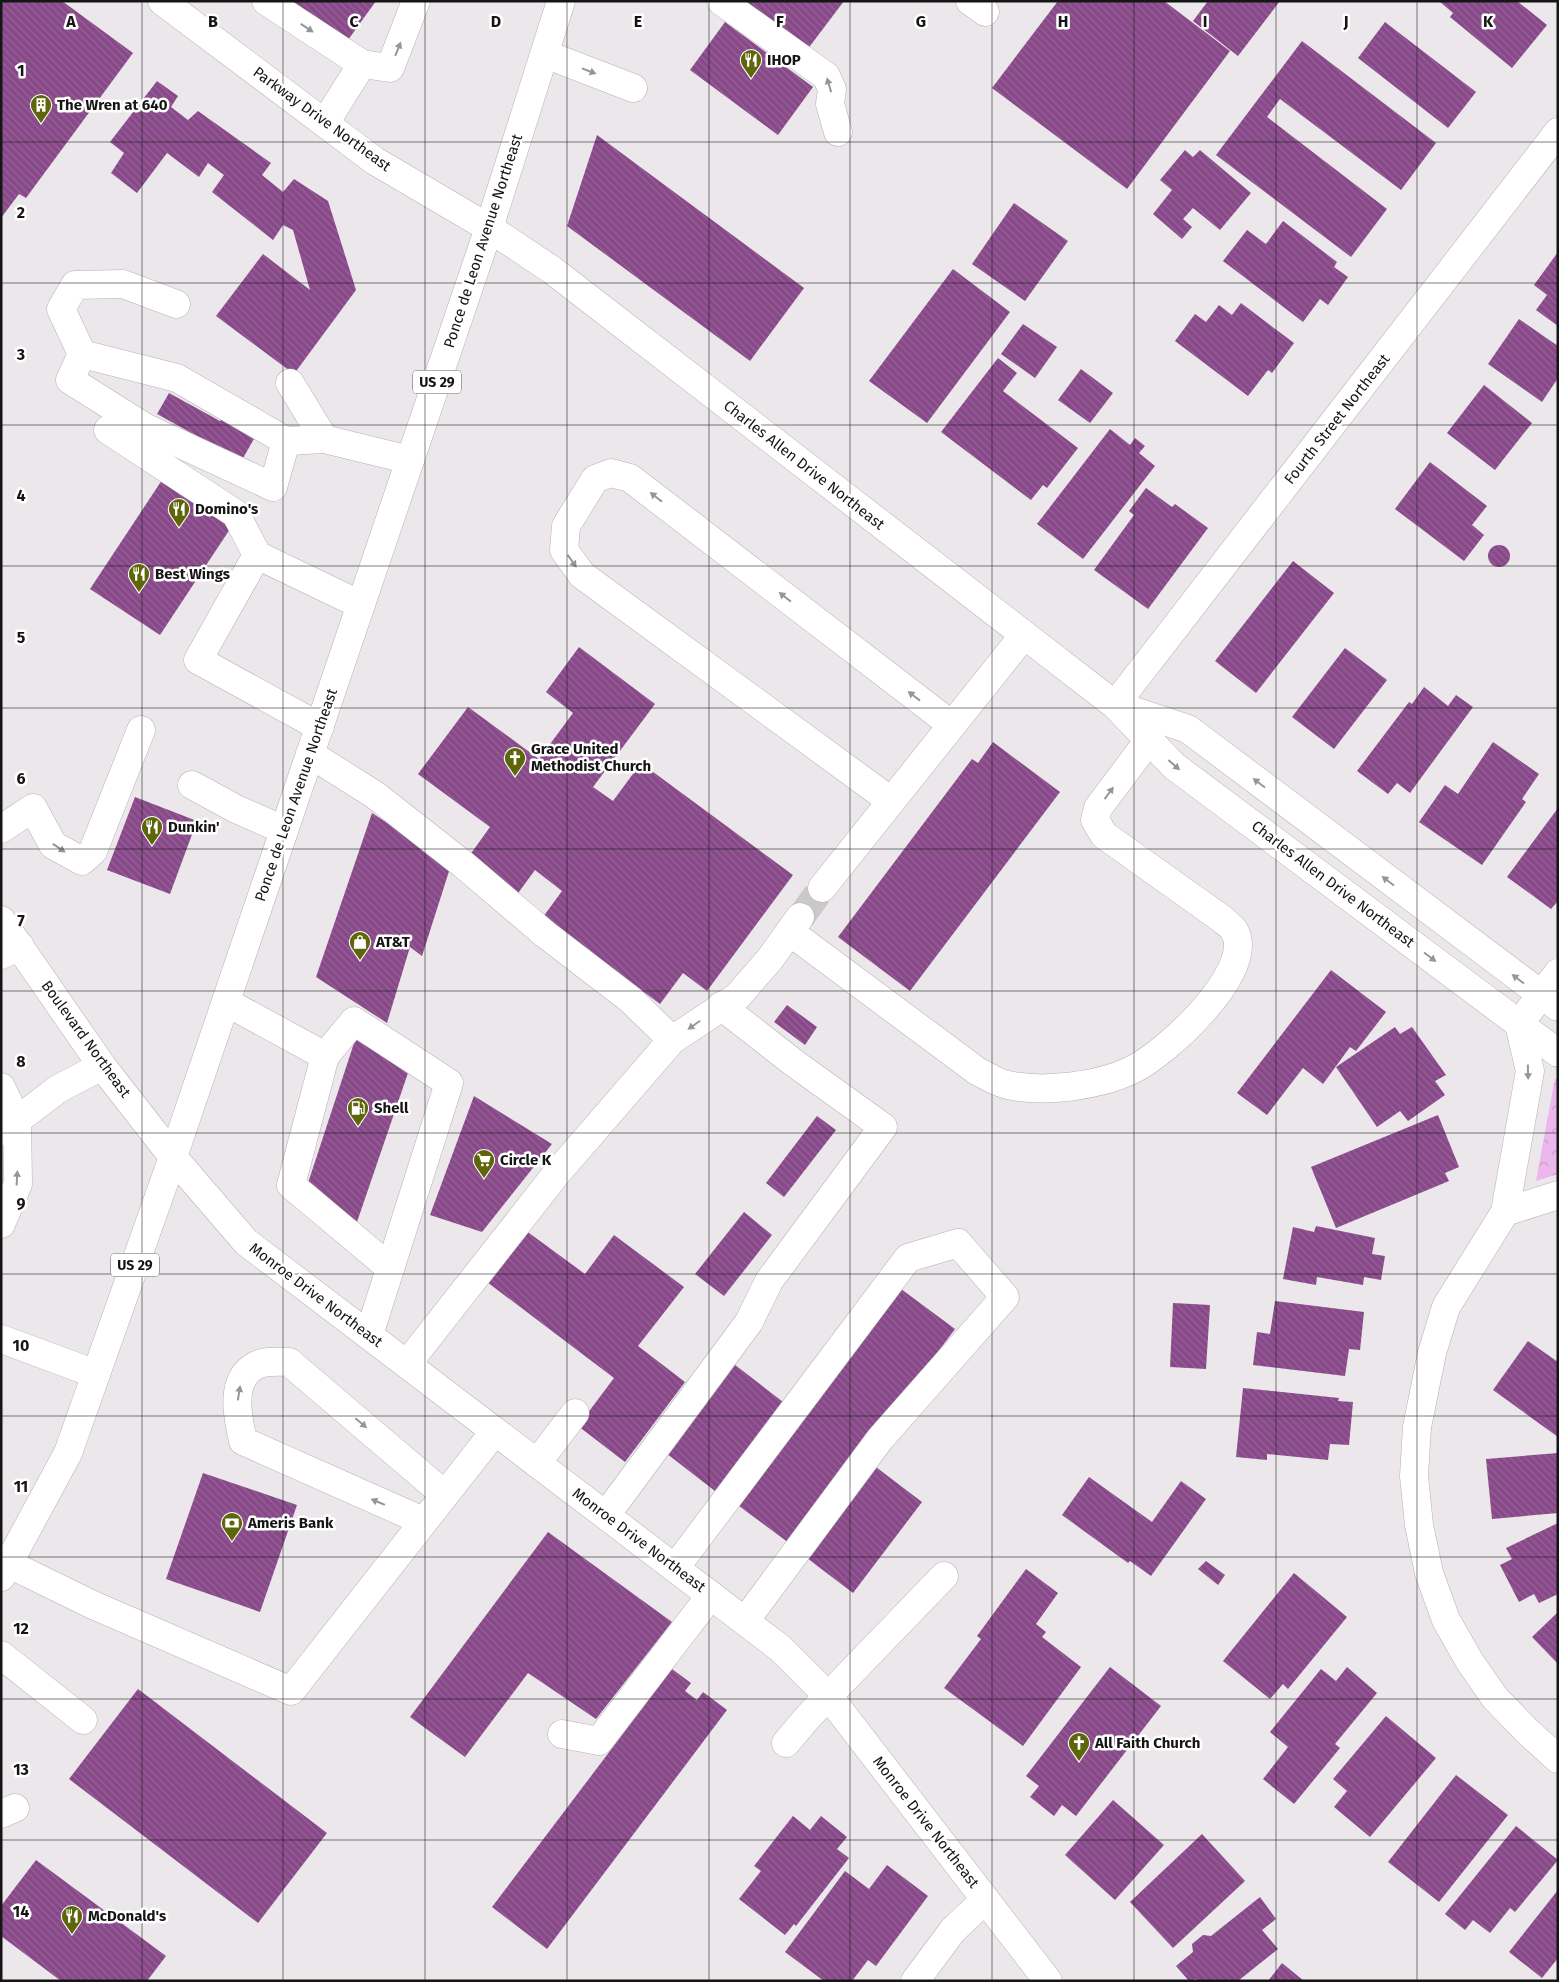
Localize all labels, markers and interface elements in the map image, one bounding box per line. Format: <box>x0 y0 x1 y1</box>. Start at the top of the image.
text: A <box>65 12 76 31</box>
text: B <box>208 12 218 31</box>
text: C <box>349 12 359 31</box>
text: D <box>491 12 501 31</box>
text: E <box>634 12 642 31</box>
text: F <box>776 12 784 31</box>
text: G <box>916 12 926 31</box>
text: H <box>1058 12 1068 31</box>
text: I <box>1203 12 1207 31</box>
text: J <box>1342 12 1349 31</box>
text: K <box>1483 12 1494 31</box>
one-way arrow <box>300 23 314 33</box>
one-way arrow <box>394 42 402 56</box>
restaurant icon: IHOP <box>739 48 763 79</box>
place label: IHOP <box>767 51 801 69</box>
text: 1 <box>17 61 25 80</box>
street label: Parkway Drive Northeast <box>250 63 395 175</box>
one-way arrow <box>582 67 597 75</box>
one-way arrow <box>824 77 832 92</box>
building icon: The Wren at 640 <box>29 93 53 124</box>
place label: The Wren at 640 <box>57 96 168 114</box>
street label: Ponce de Leon Avenue Northeast <box>440 131 526 350</box>
text: 2 <box>17 203 25 222</box>
text: 3 <box>16 345 25 364</box>
street label: Fourth Street Northeast <box>1281 350 1394 488</box>
road number: US 29 <box>413 371 461 394</box>
street label: Charles Allen Drive Northeast <box>720 397 889 534</box>
text: 4 <box>16 486 26 505</box>
one-way arrow <box>650 492 663 503</box>
restaurant icon: Domino's <box>167 497 191 528</box>
place label: Domino's <box>195 500 258 518</box>
one-way arrow <box>567 554 577 568</box>
restaurant icon: Best Wings <box>127 562 151 593</box>
place label: Best Wings <box>155 565 230 583</box>
one-way arrow <box>779 591 792 602</box>
text: 5 <box>17 628 26 647</box>
street label: Ponce de Leon Avenue Northeast <box>251 686 341 904</box>
one-way arrow <box>908 690 921 701</box>
place label: Grace United Methodist Church <box>531 740 651 775</box>
church icon: Grace United Methodist Church <box>503 746 527 777</box>
one-way arrow <box>1168 759 1180 771</box>
text: 6 <box>16 769 26 788</box>
one-way arrow <box>1252 778 1266 788</box>
one-way arrow <box>1104 786 1114 800</box>
restaurant icon: Dunkin' <box>140 815 164 846</box>
street label: Charles Allen Drive Northeast <box>1248 817 1418 952</box>
place label: Dunkin' <box>168 818 220 836</box>
one-way arrow <box>52 843 66 853</box>
one-way arrow <box>1381 876 1395 886</box>
text: 7 <box>17 911 25 930</box>
shop icon: AT&T <box>348 930 372 961</box>
place label: AT&T <box>375 933 411 951</box>
one-way arrow <box>1423 952 1437 962</box>
one-way arrow <box>1511 974 1525 984</box>
street label: Boulevard Northeast <box>38 977 135 1101</box>
one-way arrow <box>687 1020 701 1030</box>
text: 8 <box>16 1052 26 1071</box>
one-way arrow <box>1524 1064 1532 1080</box>
fuel station icon: Shell <box>346 1096 370 1127</box>
place label: Shell <box>374 1099 409 1117</box>
supermarket icon: Circle K <box>472 1148 496 1179</box>
place label: Circle K <box>500 1151 552 1169</box>
one-way arrow <box>13 1170 21 1186</box>
text: 9 <box>17 1194 26 1213</box>
street label: Monroe Drive Northeast <box>246 1239 387 1351</box>
road number: US 29 <box>111 1254 159 1276</box>
text: 10 <box>13 1336 29 1355</box>
one-way arrow <box>235 1385 243 1401</box>
one-way arrow <box>355 1417 367 1428</box>
text: 11 <box>14 1477 28 1496</box>
street label: Monroe Drive Northeast <box>569 1484 710 1596</box>
one-way arrow <box>371 1498 385 1506</box>
bank icon: Ameris Bank <box>220 1511 244 1542</box>
place label: Ameris Bank <box>247 1514 334 1532</box>
text: 12 <box>13 1619 29 1638</box>
church icon: All Faith Church <box>1067 1731 1091 1762</box>
place label: All Faith Church <box>1094 1734 1200 1752</box>
street label: Monroe Drive Northeast <box>869 1753 983 1892</box>
text: 13 <box>13 1760 29 1779</box>
text: 14 <box>13 1902 29 1921</box>
restaurant icon: McDonald's <box>60 1904 84 1935</box>
place label: McDonald's <box>88 1907 166 1925</box>

